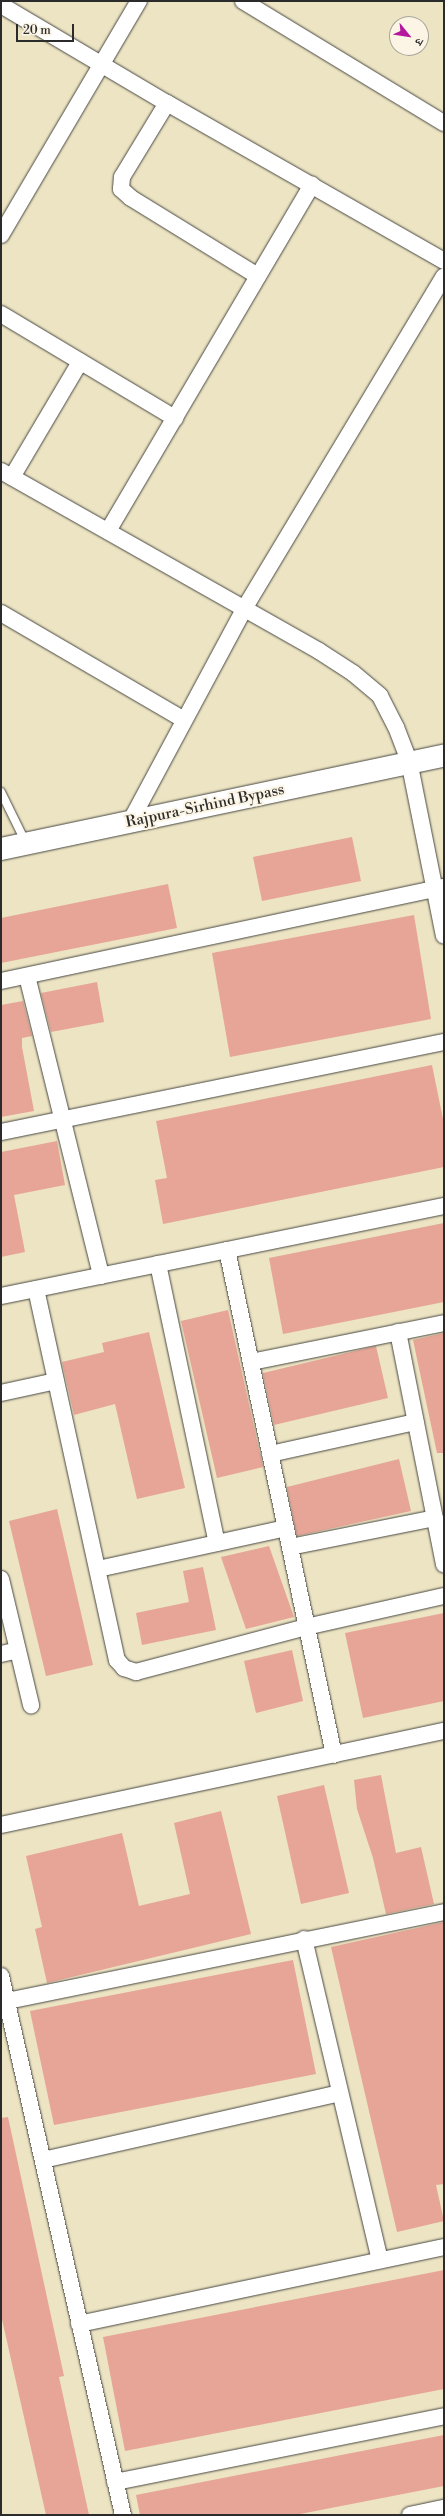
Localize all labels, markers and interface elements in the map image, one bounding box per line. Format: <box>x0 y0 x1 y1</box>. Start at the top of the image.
scale bar <box>18 16 76 42</box>
north arrow <box>389 16 429 56</box>
text: 20 m <box>23 23 51 38</box>
text: उ <box>411 36 426 47</box>
street label: Rajpura-Sirhind Bypass <box>124 780 286 832</box>

